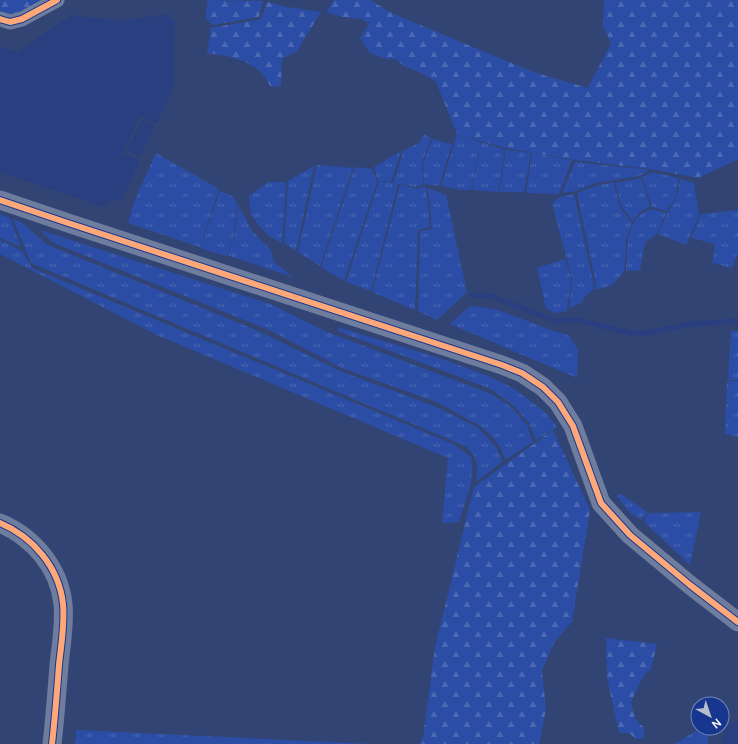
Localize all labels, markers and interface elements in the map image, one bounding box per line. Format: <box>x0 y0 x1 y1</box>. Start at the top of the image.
north arrow <box>690 696 730 736</box>
text: N <box>709 716 725 732</box>

